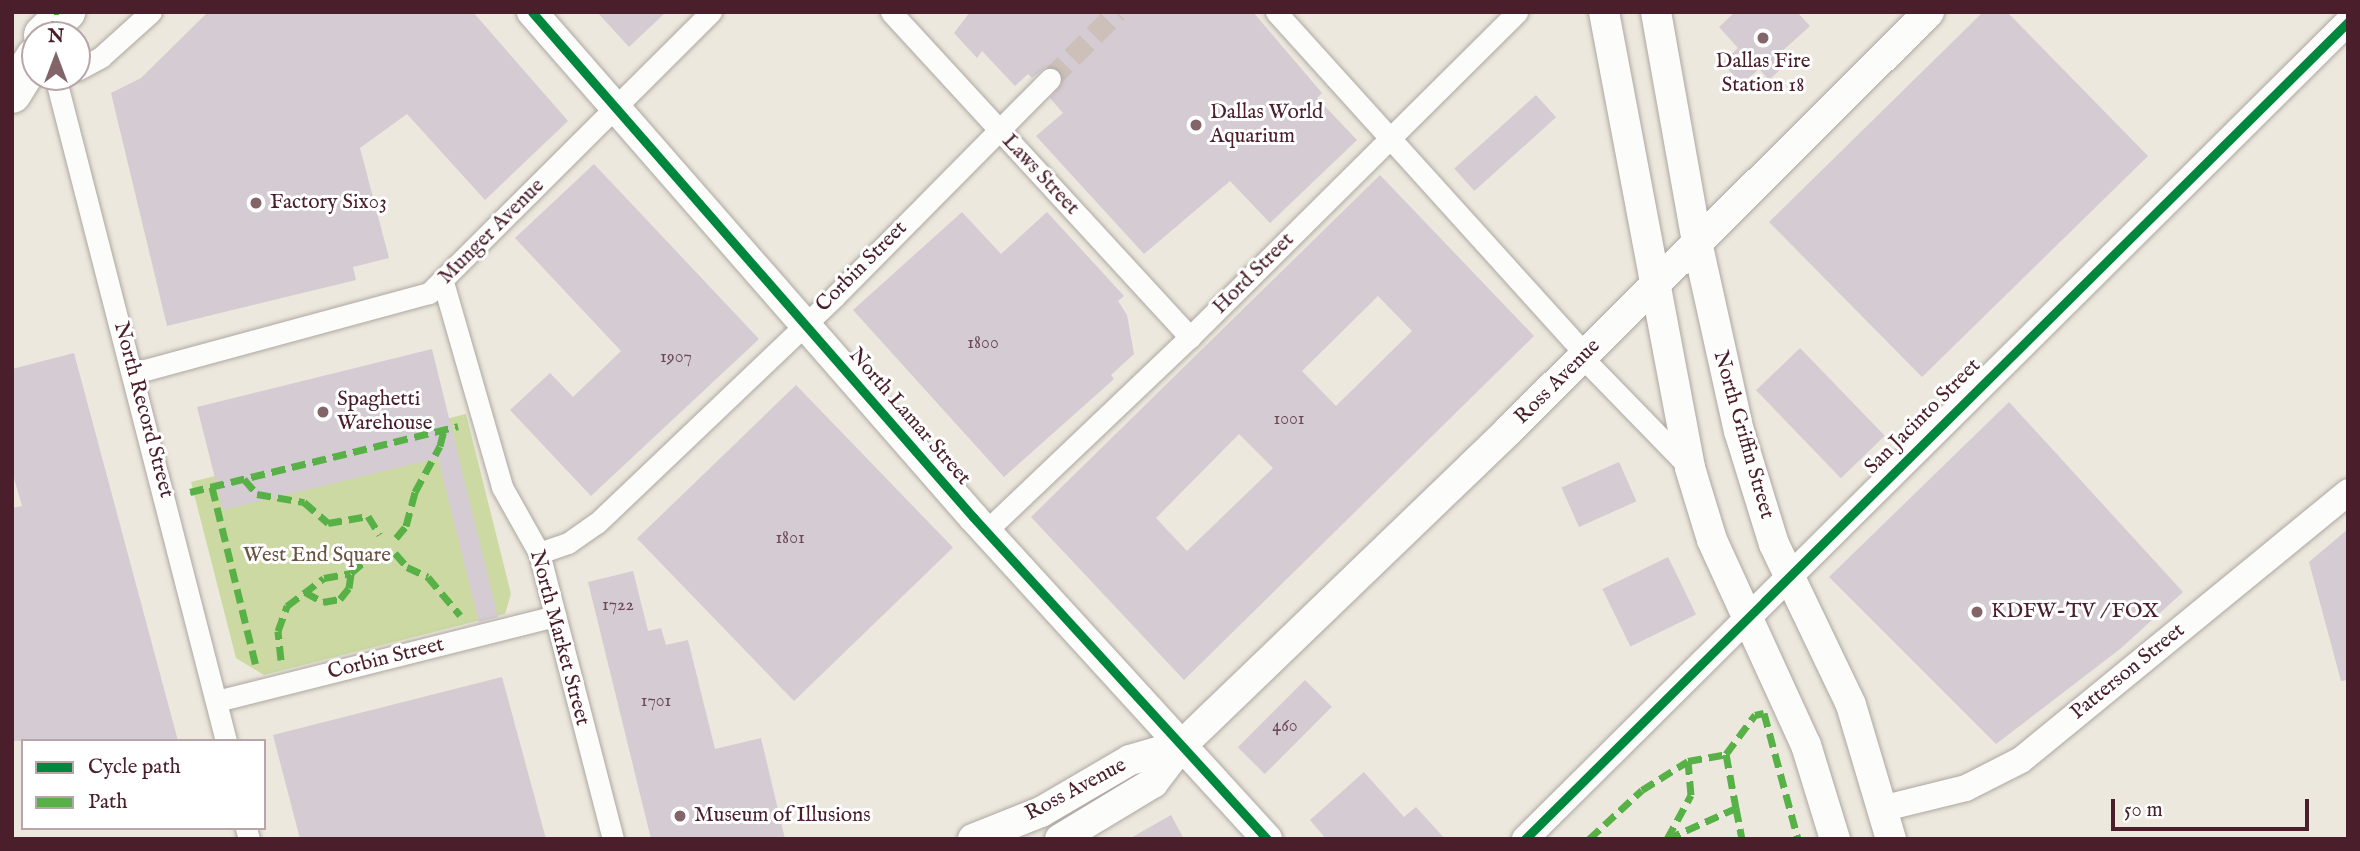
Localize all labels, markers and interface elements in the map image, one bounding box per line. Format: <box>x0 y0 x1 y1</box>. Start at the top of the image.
north arrow <box>21 21 91 91</box>
text: N <box>48 25 64 49</box>
marker: Dallas Fire Station 18 <box>1755 30 1771 46</box>
place label: Dallas Fire Station 18 <box>1716 49 1810 99</box>
place label: Dallas World Aquarium <box>1210 100 1323 150</box>
marker: Dallas World Aquarium <box>1188 117 1204 133</box>
street label: Laws Street <box>996 129 1084 221</box>
street label: Munger Avenue <box>434 174 550 290</box>
place label: Factory Six03 <box>270 190 387 216</box>
marker: Factory Six03 <box>248 195 264 211</box>
street label: Corbin Street <box>811 216 913 318</box>
street label: Hord Street <box>1208 228 1300 320</box>
street label: North Record Street <box>107 319 179 501</box>
house number: 1800 <box>967 333 999 355</box>
street label: Ross Avenue <box>1510 334 1606 430</box>
street label: North Lamar Street <box>843 343 975 491</box>
house number: 1907 <box>660 347 692 369</box>
street label: North Griffin Street <box>1707 348 1779 522</box>
street label: San Jacinto Street <box>1860 354 1986 480</box>
place label: Spaghetti Warehouse <box>337 387 432 437</box>
marker: Spaghetti Warehouse <box>315 404 331 420</box>
house number: 1001 <box>1274 409 1304 431</box>
house number: 1801 <box>775 528 805 550</box>
park label: West End Square <box>243 543 391 569</box>
street label: North Market Street <box>523 547 595 729</box>
house number: 1722 <box>602 595 634 617</box>
place label: KDFW-TV / FOX <box>1991 599 2159 625</box>
marker: KDFW-TV / FOX <box>1969 604 1985 620</box>
street label: Patterson Street <box>2066 618 2190 726</box>
street label: Corbin Street <box>325 632 447 686</box>
house number: 1701 <box>641 691 671 713</box>
house number: 460 <box>1272 716 1298 738</box>
legend <box>21 739 266 830</box>
street label: Ross Avenue <box>1021 753 1131 827</box>
text: Cycle path <box>88 754 181 781</box>
scale bar <box>2115 784 2313 828</box>
text: Path <box>88 789 127 816</box>
text: 50 m <box>2124 797 2163 824</box>
place label: Museum of Illusions <box>694 803 871 829</box>
marker: Museum of Illusions <box>672 808 688 824</box>

